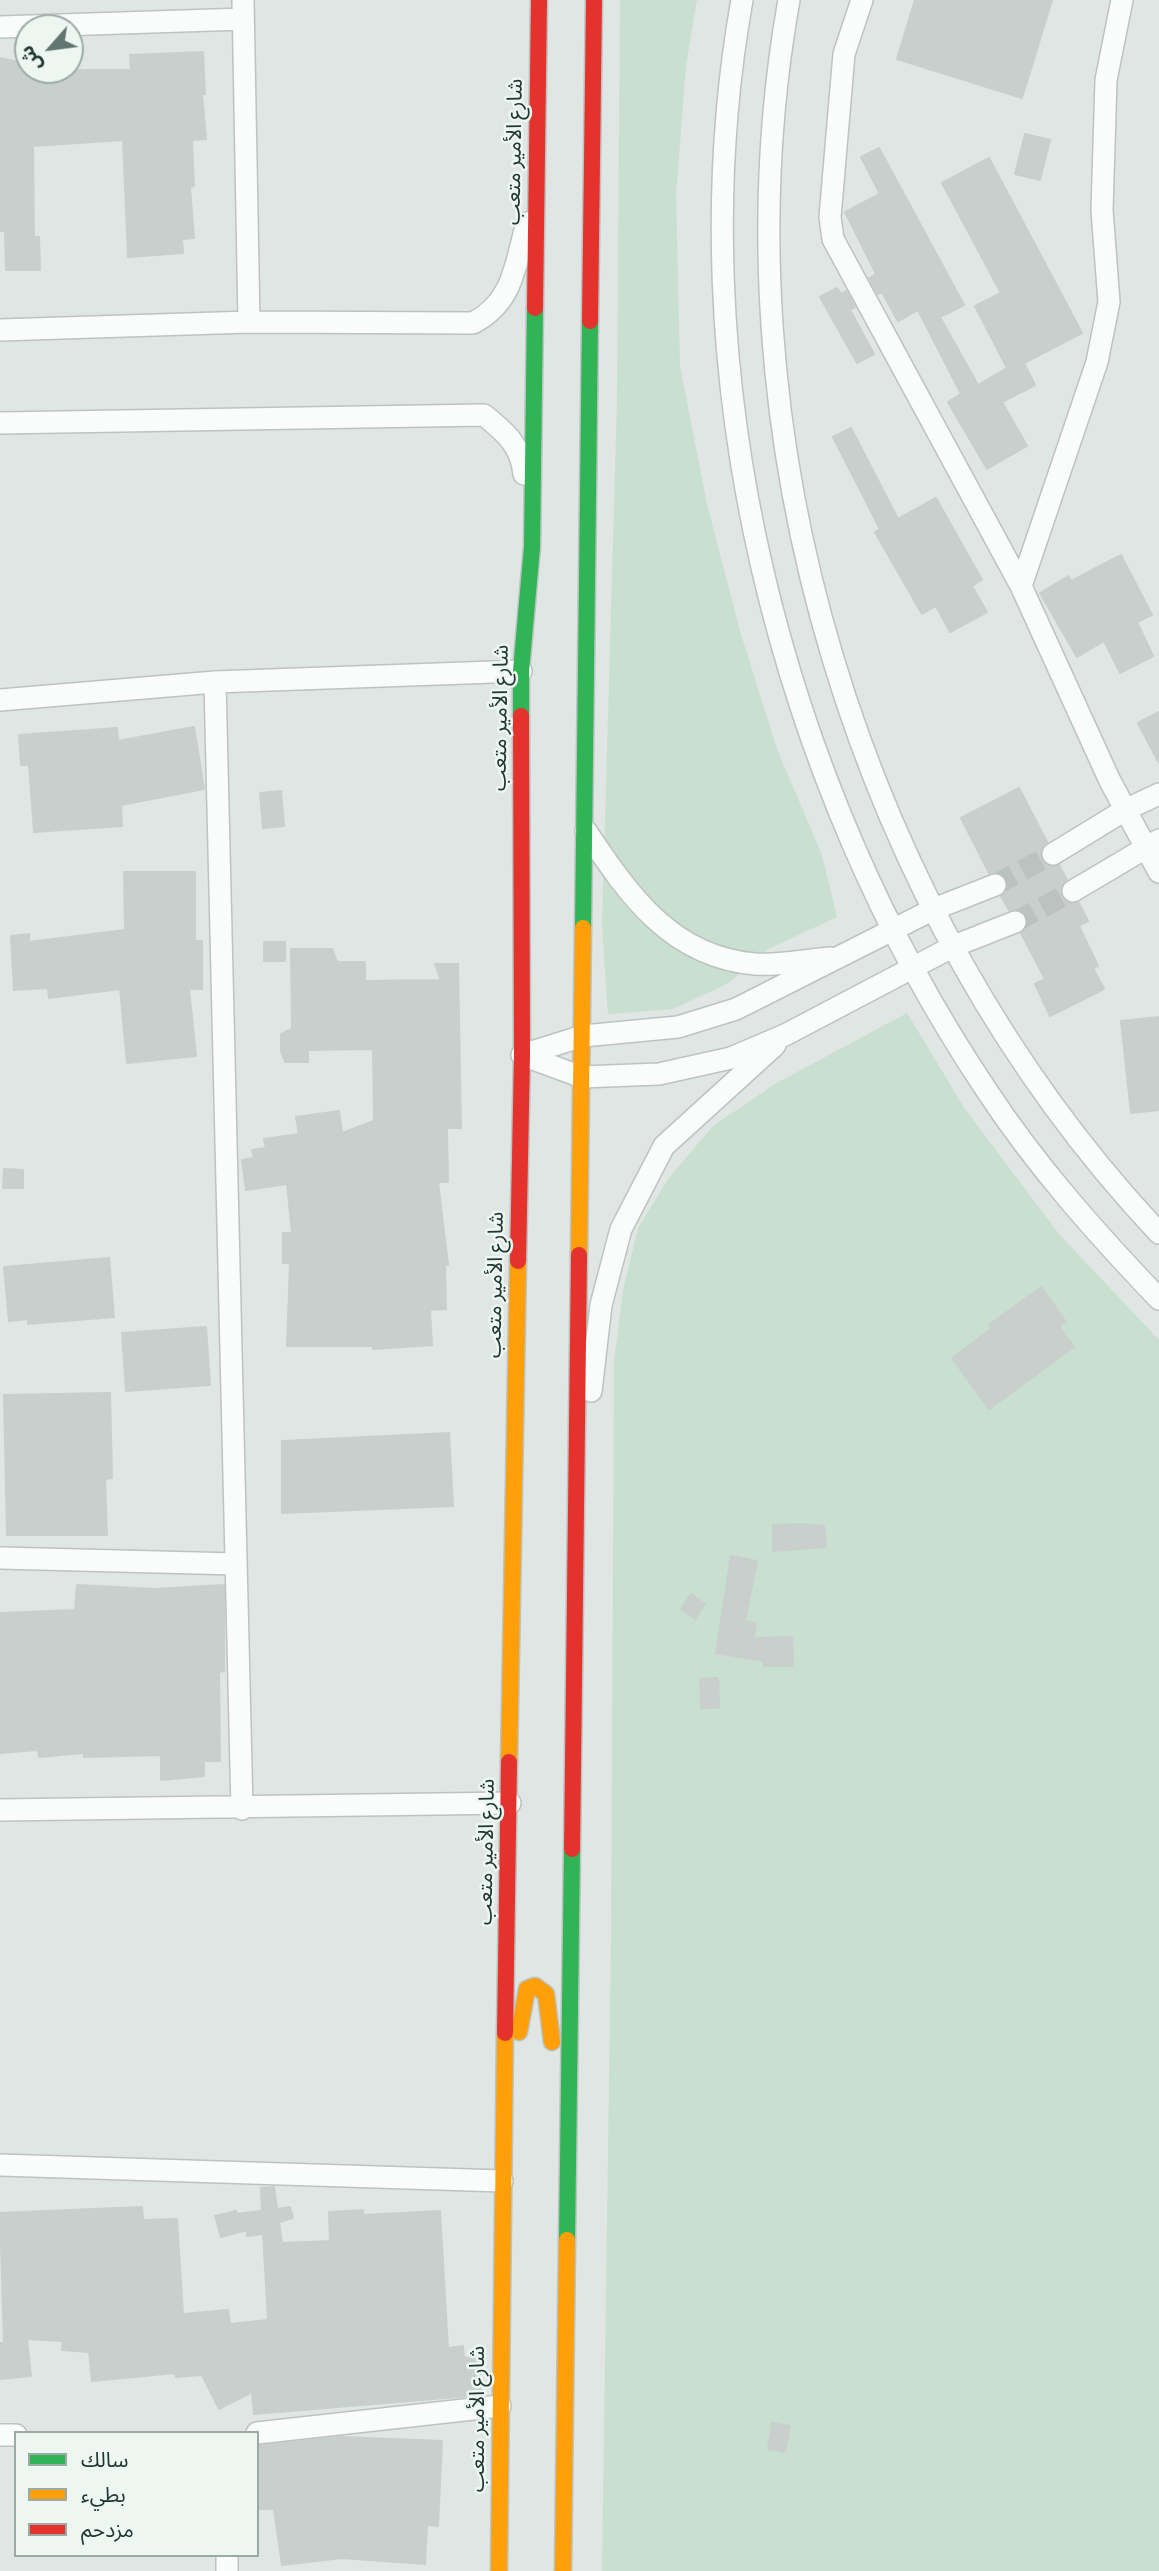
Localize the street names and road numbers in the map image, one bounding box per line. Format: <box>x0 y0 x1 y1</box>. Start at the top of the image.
street label: شارع الأمير متعب <box>502 79 530 225</box>
street label: شارع الأمير متعب <box>488 645 516 791</box>
street label: شارع الأمير متعب <box>483 1212 511 1358</box>
street label: شارع الأمير متعب <box>474 1779 502 1925</box>
street label: شارع الأمير متعب <box>466 2346 492 2492</box>

